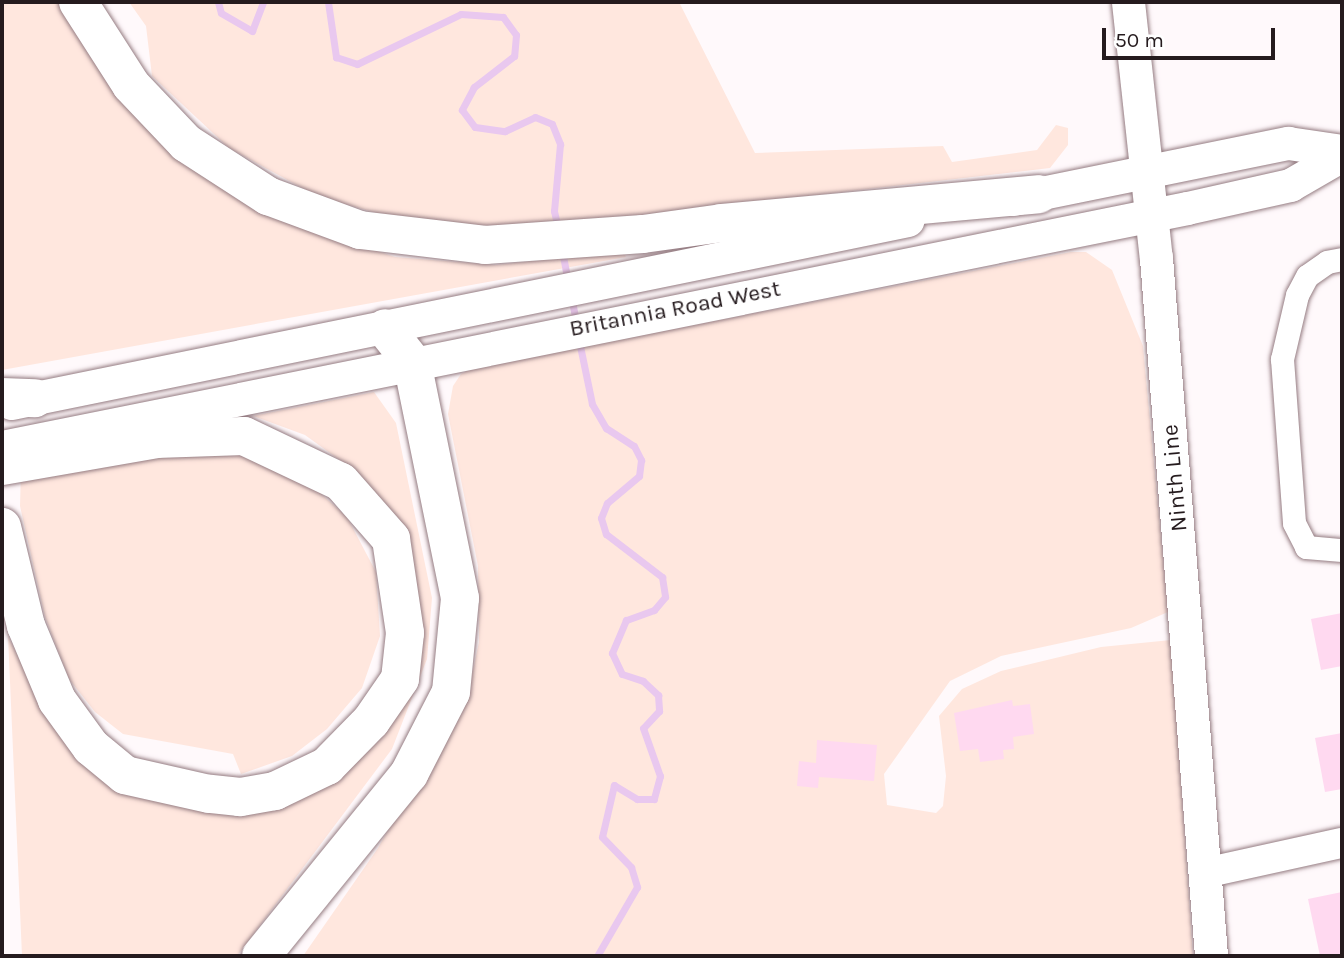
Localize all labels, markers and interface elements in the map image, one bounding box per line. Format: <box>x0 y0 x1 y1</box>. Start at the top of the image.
scale bar <box>1106 14 1279 58</box>
text: 50 m <box>1115 28 1164 52</box>
street label: Britannia Road West <box>567 275 783 343</box>
street label: Ninth Line <box>1157 423 1193 533</box>

